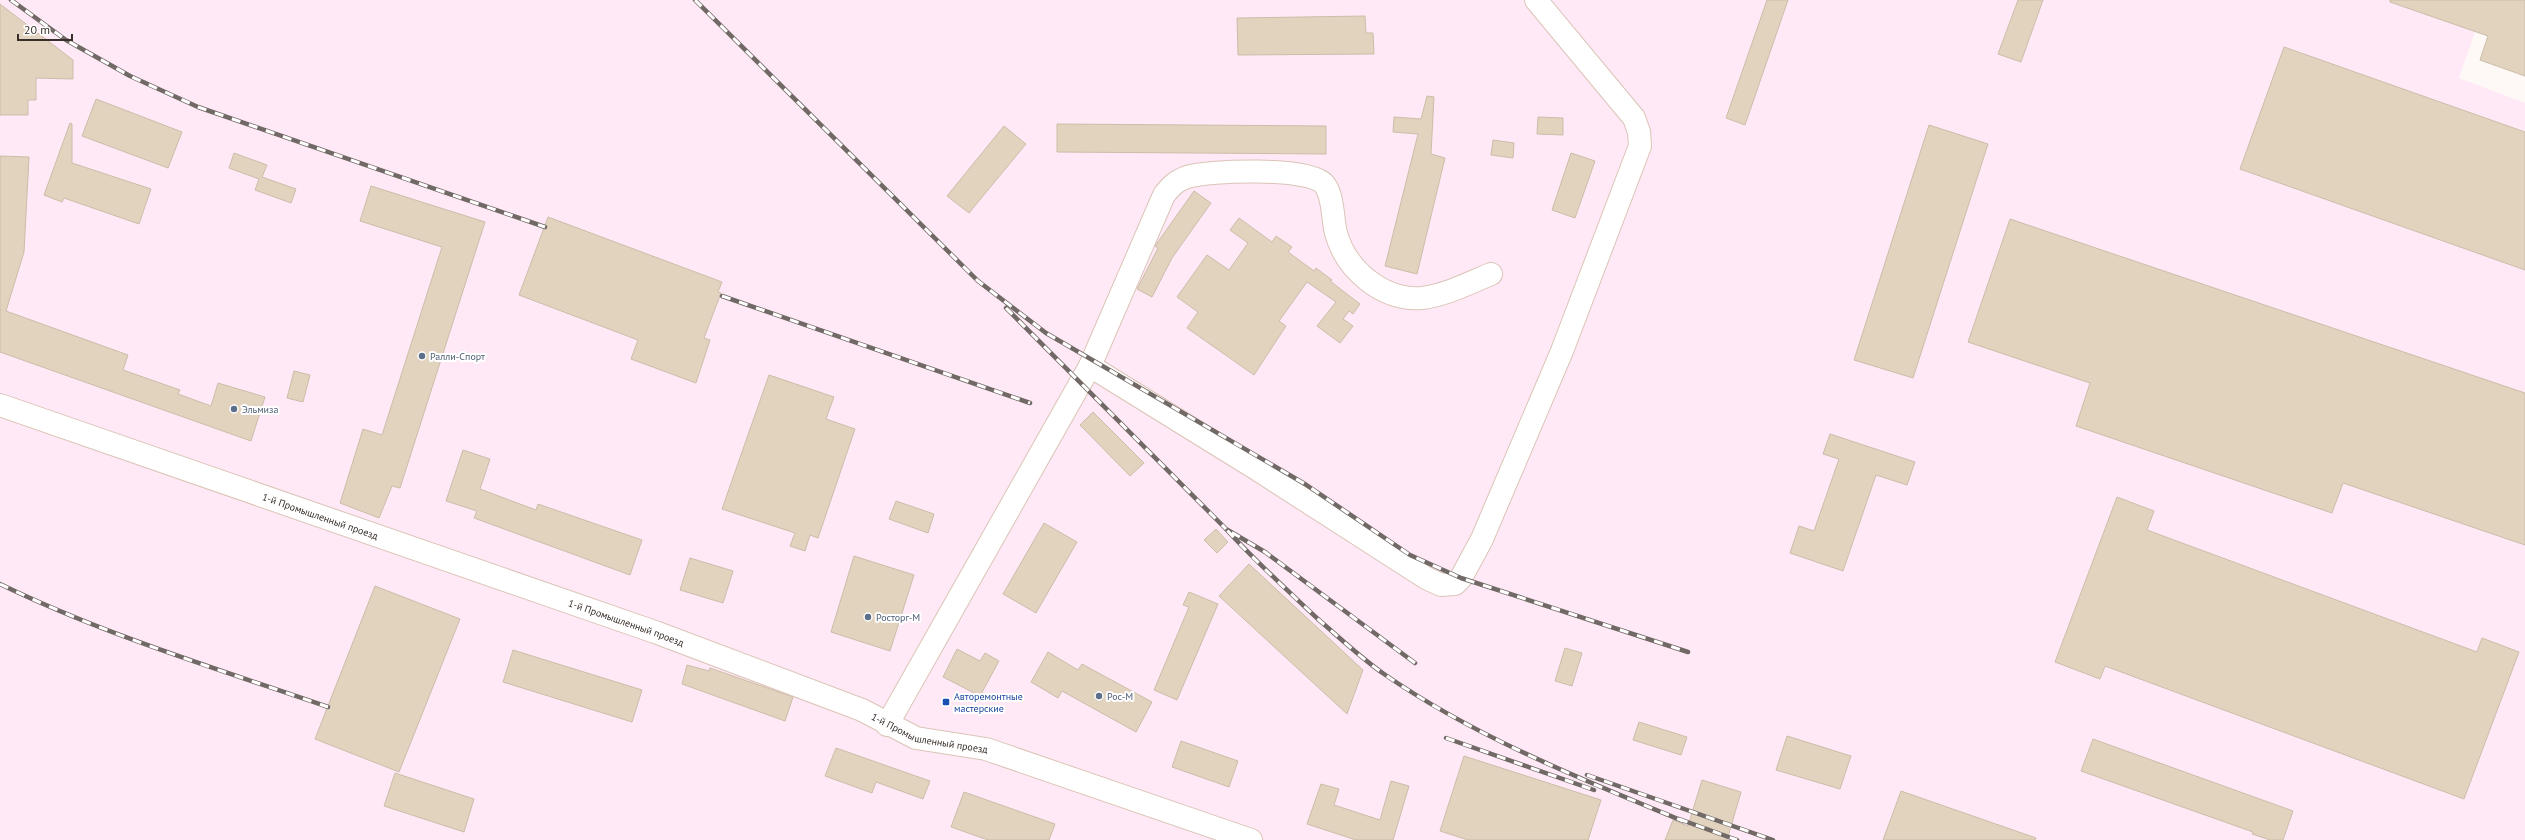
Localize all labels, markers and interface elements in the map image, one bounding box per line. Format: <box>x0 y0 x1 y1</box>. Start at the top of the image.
scale bar <box>18 16 72 42</box>
text: 20 m <box>24 22 50 37</box>
place label: Ралли-Спорт <box>430 350 485 363</box>
marker: Ралли-Спорт <box>417 351 427 361</box>
place label: Эльмиза <box>242 403 278 416</box>
marker: Эльмиза <box>229 404 239 414</box>
street label: 1-й Промышленный проезд <box>260 490 380 543</box>
street label: 1-й Промышленный проезд <box>567 596 686 650</box>
place label: Росторг-М <box>876 611 920 624</box>
marker: Росторг-М <box>863 612 873 622</box>
place label: Авторемонтные мастерские <box>954 690 1023 715</box>
place label: Рос-М <box>1107 690 1133 703</box>
marker: Рос-М <box>1094 691 1104 701</box>
marker: Авторемонтные мастерские <box>941 697 951 707</box>
street label: 1-й Промышленный проезд <box>869 710 989 756</box>

